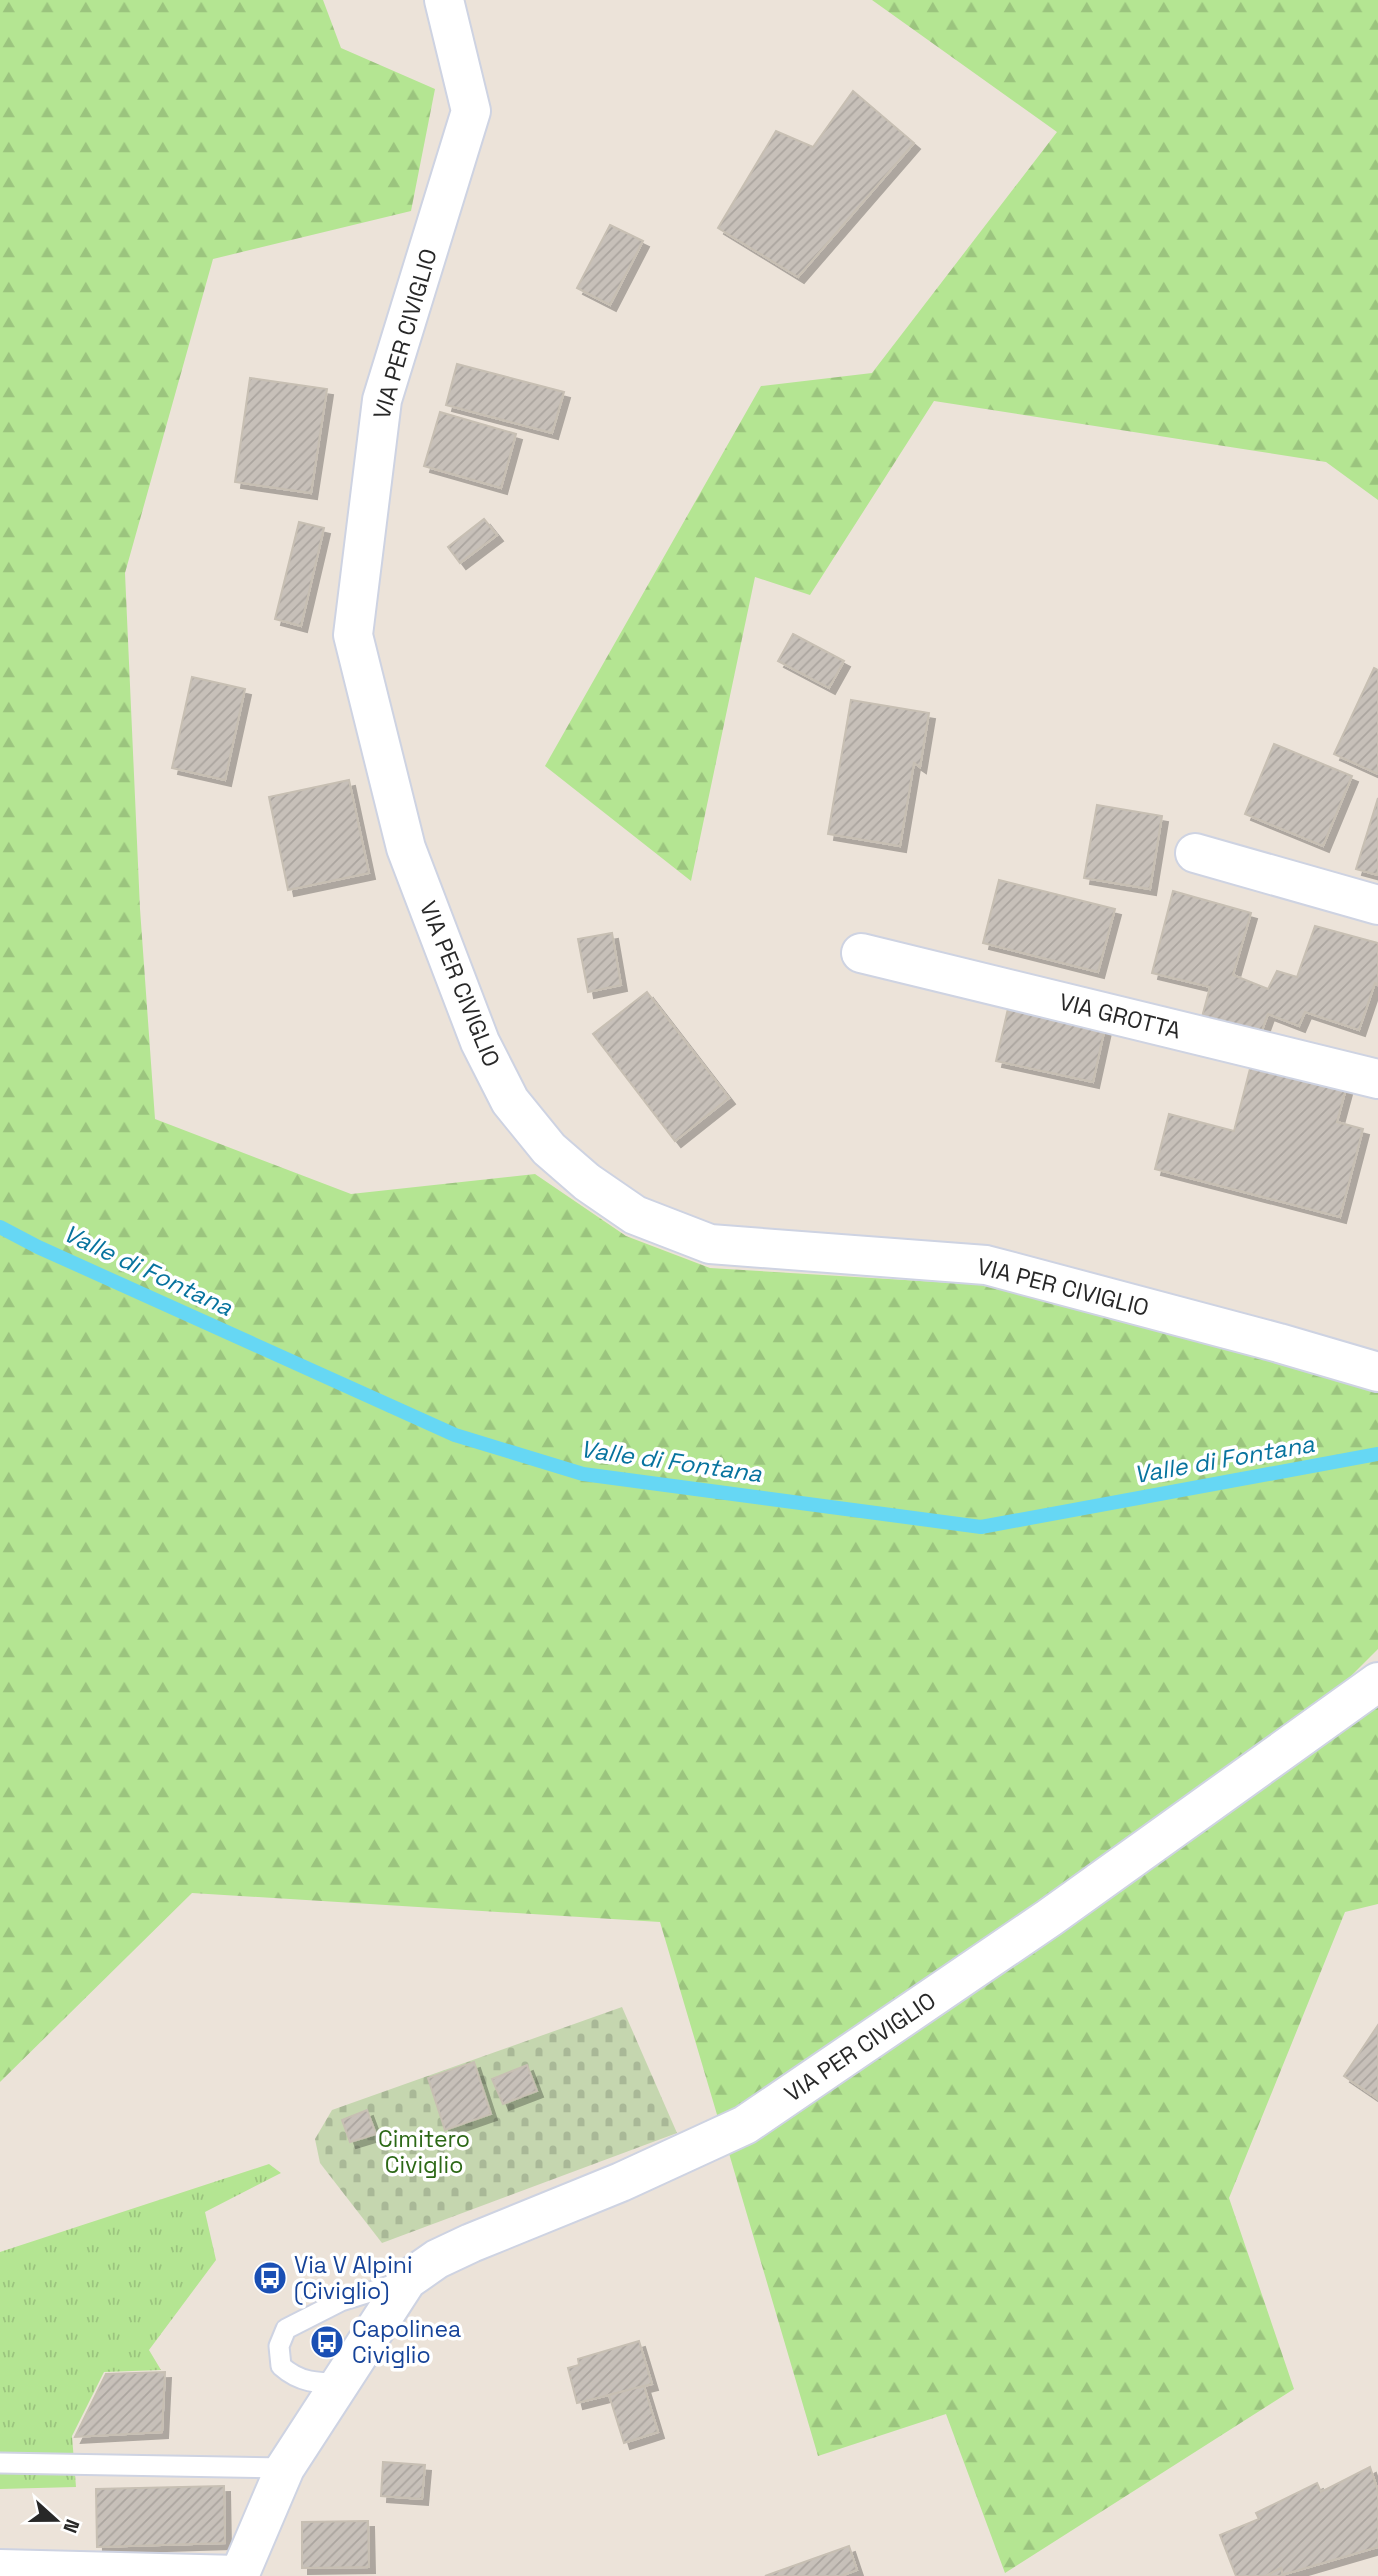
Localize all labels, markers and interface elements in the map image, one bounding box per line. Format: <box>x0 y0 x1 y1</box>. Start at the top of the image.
street label: VIA PER CIVIGLIO <box>366 245 444 423</box>
street label: VIA PER CIVIGLIO <box>413 897 507 1071</box>
street label: VIA GROTTA <box>1056 986 1184 1046</box>
water label: Valle di Fontana <box>59 1217 238 1323</box>
street label: VIA PER CIVIGLIO <box>974 1251 1152 1323</box>
water label: Valle di Fontana <box>1131 1428 1317 1490</box>
water label: Valle di Fontana <box>578 1433 764 1489</box>
street label: VIA PER CIVIGLIO <box>779 1985 941 2109</box>
park label: Cimitero Civiglio <box>378 2124 470 2180</box>
place label: Via V Alpini (Civiglio) <box>294 2250 413 2306</box>
bus stop icon: Via V Alpini (Civiglio) <box>251 2259 289 2297</box>
place label: Capolinea Civiglio <box>352 2314 461 2370</box>
bus stop icon: Capolinea Civiglio <box>308 2323 346 2361</box>
north arrow <box>21 2485 91 2555</box>
text: N <box>57 2515 85 2536</box>

